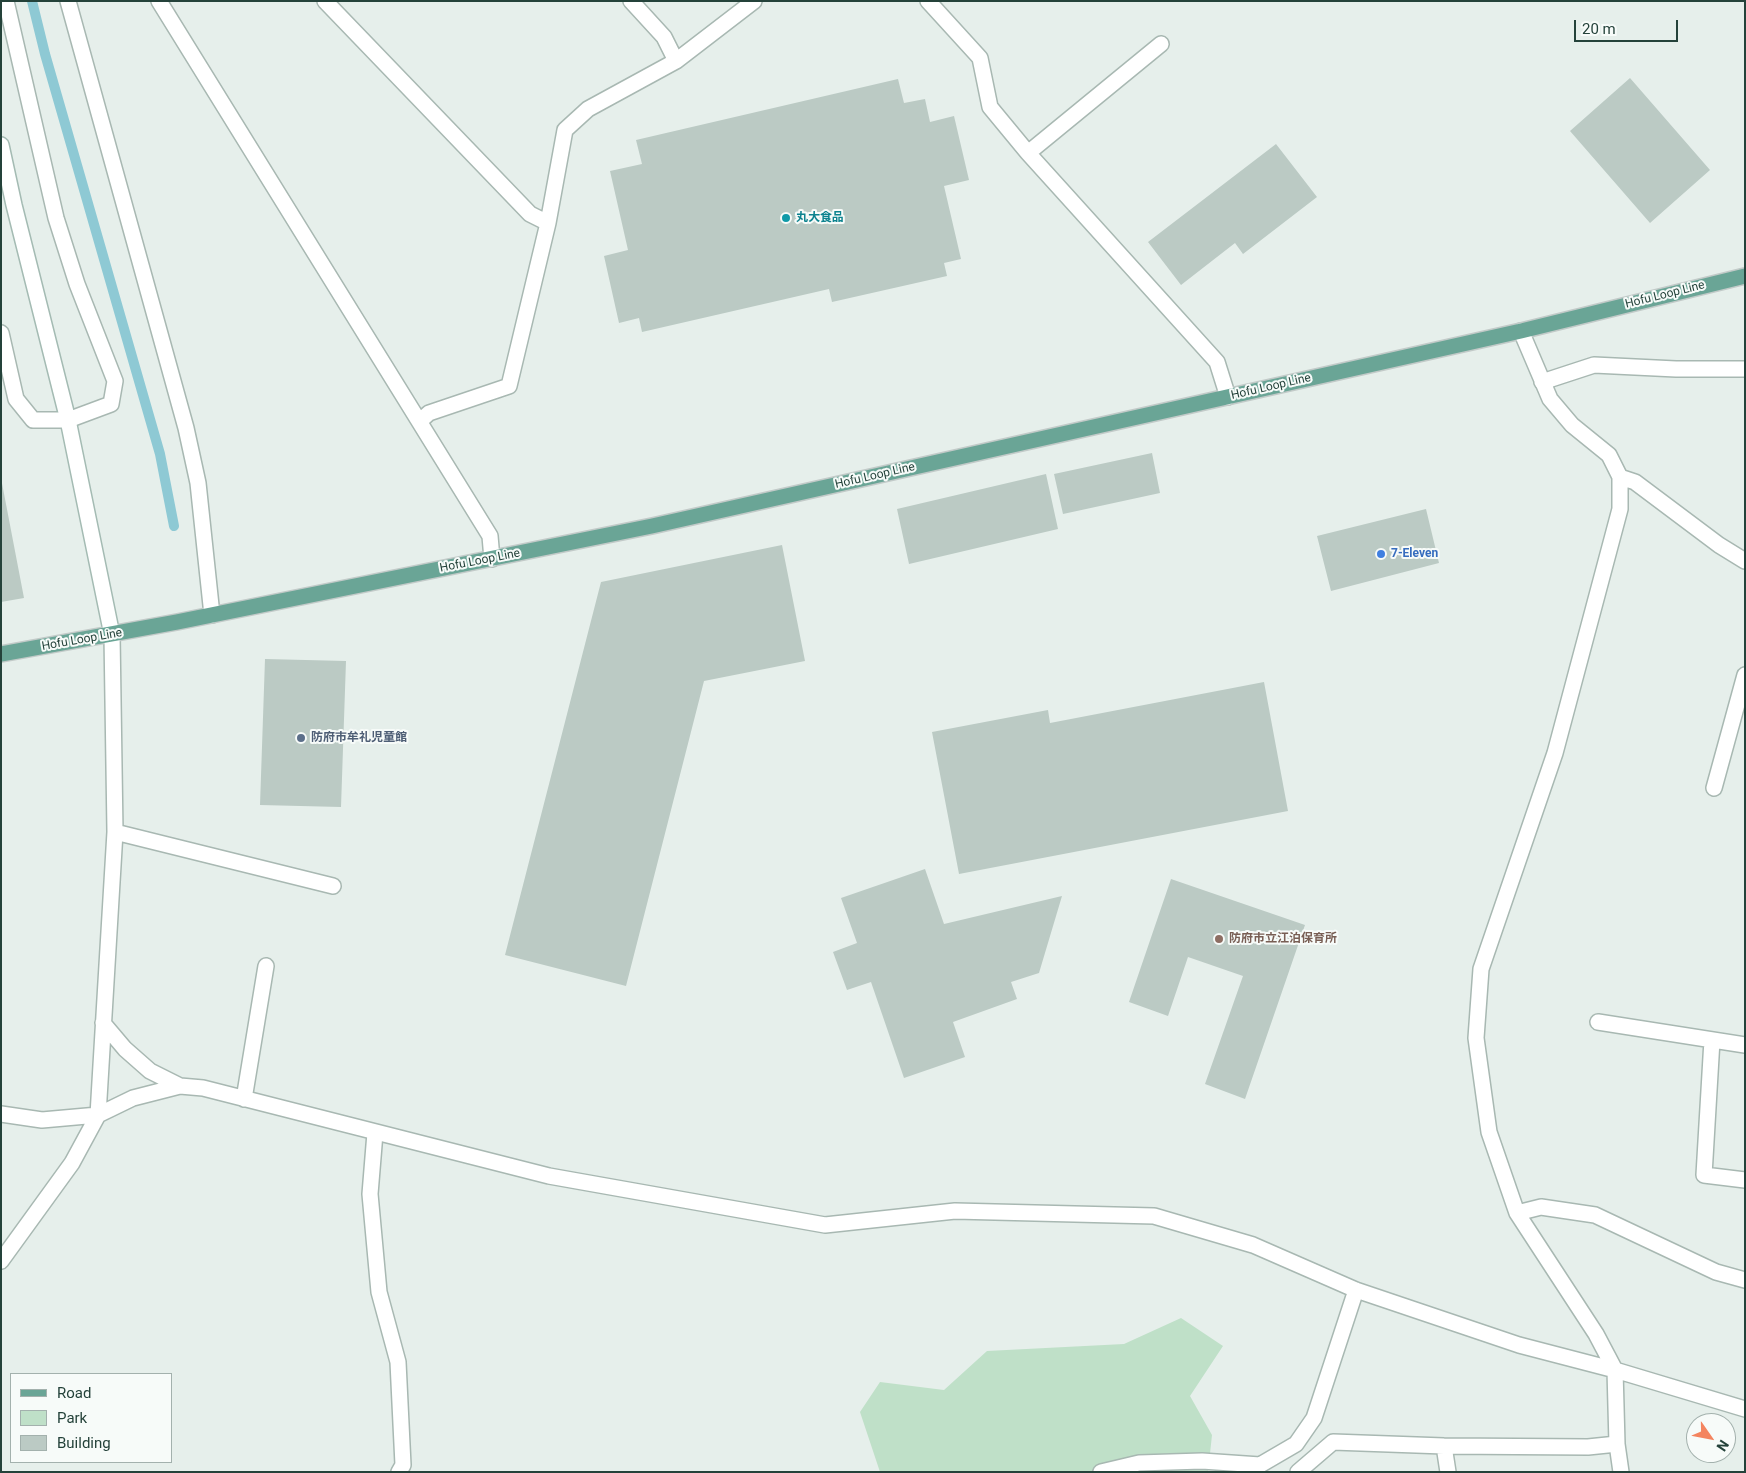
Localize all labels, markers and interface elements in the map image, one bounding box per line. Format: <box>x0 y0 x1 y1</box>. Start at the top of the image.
scale bar <box>1576 10 1680 42</box>
text: 20 m <box>1582 20 1616 38</box>
place label: 丸大食品 <box>796 211 844 225</box>
marker: 丸大食品 <box>780 212 792 224</box>
street label: Hofu Loop Line <box>1624 278 1706 312</box>
street label: Hofu Loop Line <box>1230 371 1312 403</box>
street label: Hofu Loop Line <box>834 460 916 492</box>
street label: Hofu Loop Line <box>439 546 521 576</box>
place label: 7-Eleven <box>1391 547 1438 561</box>
marker: 7-Eleven <box>1375 548 1387 560</box>
street label: Hofu Loop Line <box>41 626 123 654</box>
place label: 防府市牟礼児童館 <box>311 731 407 745</box>
marker: 防府市牟礼児童館 <box>295 732 307 744</box>
place label: 防府市立江泊保育所 <box>1229 932 1337 946</box>
marker: 防府市立江泊保育所 <box>1213 933 1225 945</box>
legend <box>10 1373 172 1463</box>
text: Road <box>57 1384 91 1402</box>
text: Park <box>57 1409 87 1427</box>
north arrow <box>1686 1413 1736 1463</box>
text: Building <box>57 1434 111 1452</box>
text: N <box>1713 1437 1732 1454</box>

